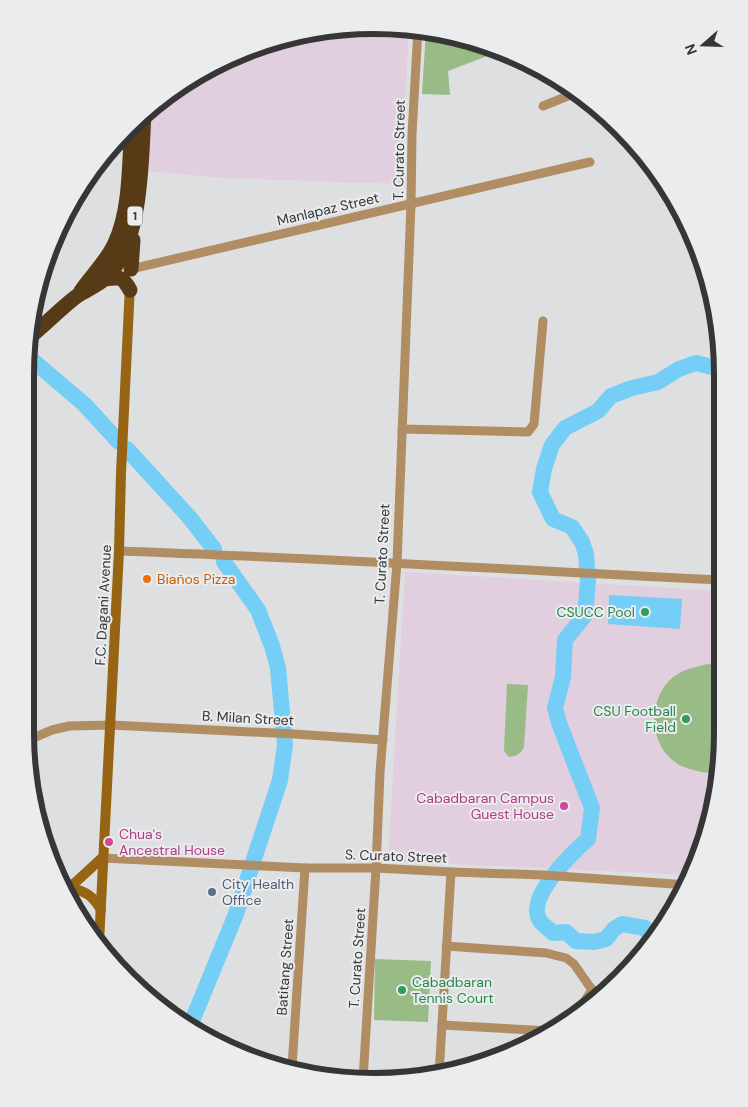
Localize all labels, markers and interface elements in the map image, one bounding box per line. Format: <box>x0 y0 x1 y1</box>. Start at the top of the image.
north arrow <box>678 20 728 70</box>
text: N <box>681 42 701 57</box>
street label: T. Curato Street <box>389 99 409 201</box>
street label: Manlapaz Street <box>275 188 381 230</box>
road number: 1 <box>128 207 142 226</box>
street label: T. Curato Street <box>370 503 394 605</box>
street label: F.C. Dagani Avenue <box>91 544 115 666</box>
place label: Biaños Pizza <box>157 570 235 588</box>
marker: Biaños Pizza <box>141 573 153 585</box>
place label: CSUCC Pool <box>556 603 635 621</box>
marker: CSUCC Pool <box>639 606 651 618</box>
place label: CSU Football Field <box>593 702 676 736</box>
street label: B. Milan Street <box>201 707 295 729</box>
marker: CSU Football Field <box>680 713 692 725</box>
place label: Cabadbaran Campus Guest House <box>416 789 554 823</box>
marker: Cabadbaran Campus Guest House <box>558 800 570 812</box>
place label: Chua's Ancestral House <box>119 825 225 859</box>
marker: Chua's Ancestral House <box>103 836 115 848</box>
street label: S. Curato Street <box>345 845 447 867</box>
place label: City Health Office <box>222 875 294 909</box>
marker: City Health Office <box>206 886 218 898</box>
street label: T. Curato Street <box>345 907 369 1009</box>
street label: Batitang Street <box>273 918 297 1016</box>
place label: Cabadbaran Tennis Court <box>412 973 494 1007</box>
marker: Cabadbaran Tennis Court <box>396 984 408 996</box>

